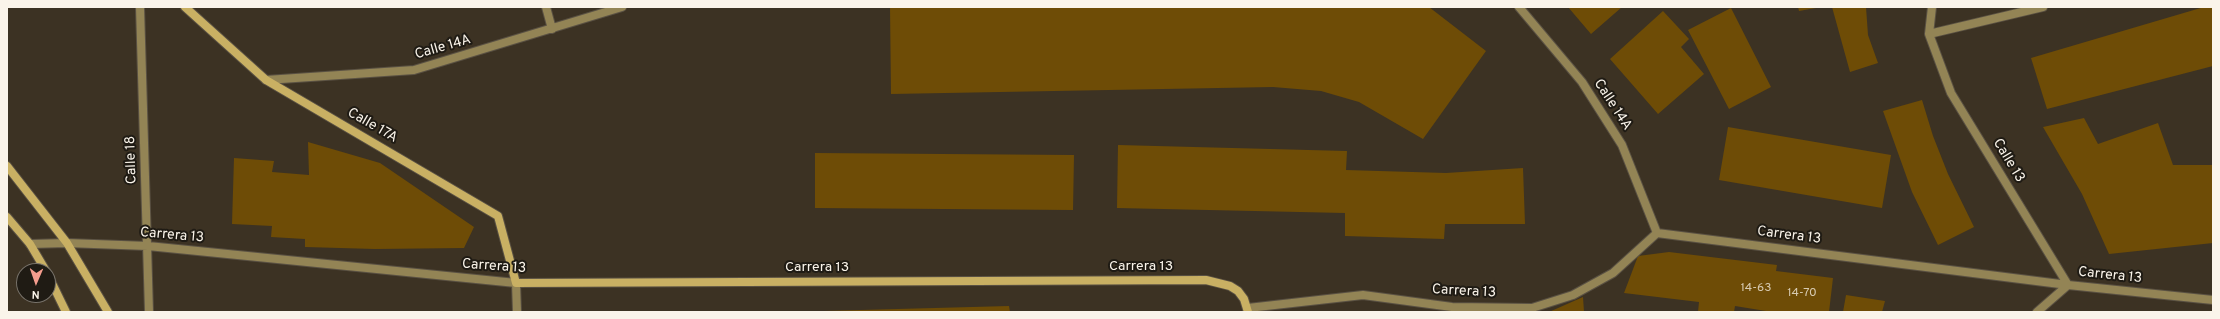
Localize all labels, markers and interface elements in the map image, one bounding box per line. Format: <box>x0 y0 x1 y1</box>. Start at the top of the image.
street label: Calle 14A <box>413 32 473 64</box>
street label: Calle 14A <box>1589 76 1635 134</box>
street label: Calle 17A <box>344 105 400 147</box>
street label: Calle 18 <box>123 136 141 184</box>
street label: Calle 13 <box>1988 136 2028 186</box>
street label: Carrera 13 <box>1756 224 1822 248</box>
street label: Carrera 13 <box>139 225 205 247</box>
street label: Carrera 13 <box>461 256 527 278</box>
street label: Carrera 13 <box>1109 259 1173 275</box>
street label: Carrera 13 <box>785 260 849 276</box>
north arrow <box>16 263 56 303</box>
street label: Carrera 13 <box>2077 264 2143 288</box>
street label: Carrera 13 <box>1431 282 1497 302</box>
house number: 14-63 <box>1741 282 1771 296</box>
text: N <box>31 287 40 301</box>
house number: 14-70 <box>1787 287 1817 301</box>

